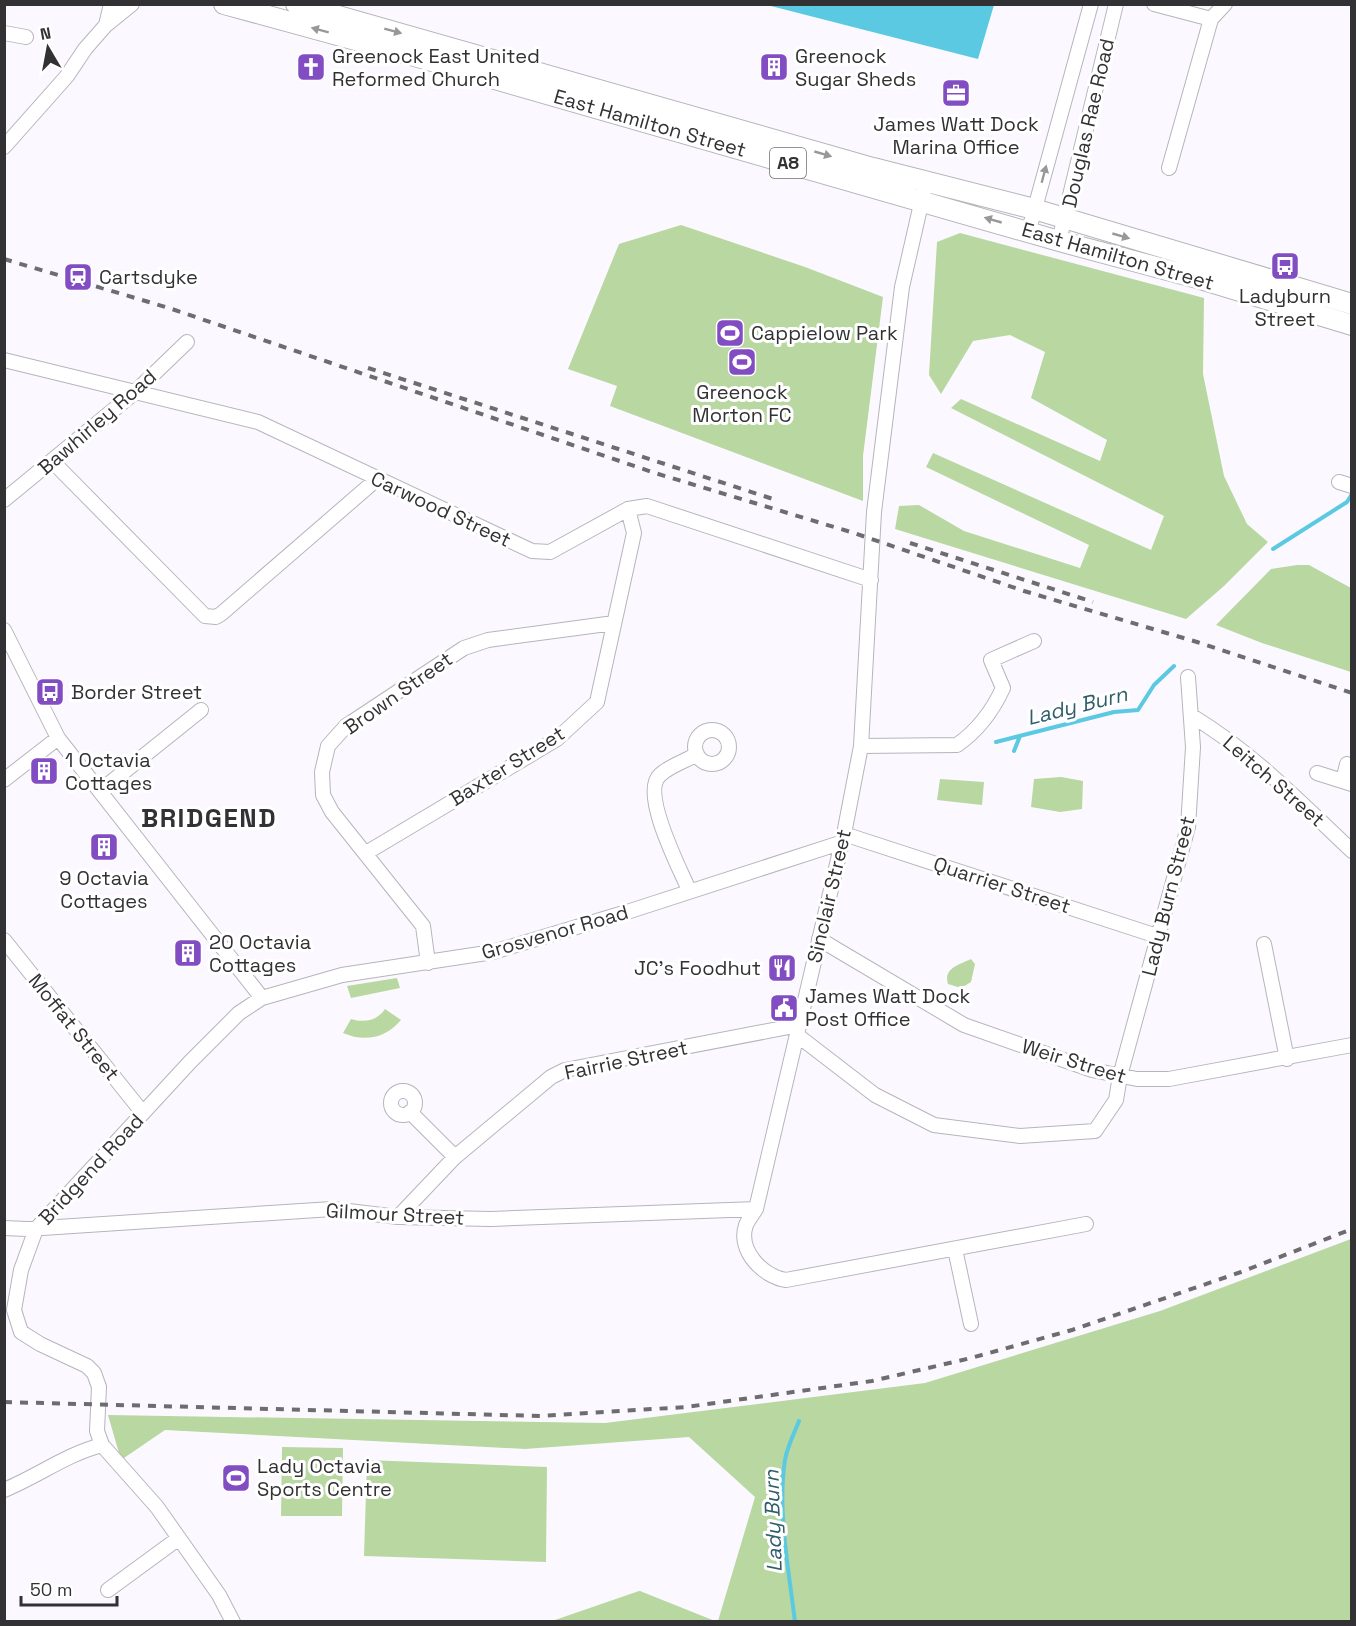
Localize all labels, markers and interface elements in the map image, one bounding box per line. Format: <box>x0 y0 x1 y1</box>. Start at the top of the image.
north arrow <box>18 18 78 78</box>
text: N <box>38 22 53 45</box>
one-way arrow <box>311 25 329 34</box>
one-way arrow <box>384 27 402 36</box>
street label: Douglas Rae Road <box>1056 36 1120 210</box>
place label: Greenock East United Reformed Church <box>332 43 540 92</box>
place label: Greenock Sugar Sheds <box>795 43 916 92</box>
church icon: Greenock East United Reformed Church <box>295 51 327 83</box>
building icon: Greenock Sugar Sheds <box>758 51 790 83</box>
office icon: James Watt Dock Marina Office <box>940 77 972 109</box>
street label: East Hamilton Street <box>551 83 749 163</box>
place label: James Watt Dock Marina Office <box>873 111 1039 160</box>
road number: A8 <box>770 148 806 178</box>
one-way arrow <box>814 150 832 159</box>
one-way arrow <box>1040 165 1049 183</box>
one-way arrow <box>984 215 1002 224</box>
street label: East Hamilton Street <box>1019 216 1217 296</box>
one-way arrow <box>1112 232 1130 241</box>
bus stop icon: Ladyburn Street <box>1269 250 1301 282</box>
station icon: Cartsdyke <box>62 261 94 293</box>
place label: Cartsdyke <box>99 264 198 290</box>
place label: Ladyburn Street <box>1239 283 1331 332</box>
sports icon: Cappielow Park <box>714 317 746 349</box>
place label: Cappielow Park <box>751 320 898 346</box>
sports icon: Greenock Morton FC <box>726 346 758 378</box>
street label: Bawhirley Road <box>32 363 162 481</box>
place label: Greenock Morton FC <box>692 379 792 428</box>
street label: Carwood Street <box>367 465 515 553</box>
street label: Brown Street <box>338 646 458 740</box>
bus stop icon: Border Street <box>34 676 66 708</box>
place label: Border Street <box>71 679 202 705</box>
water label: Lady Burn <box>1024 680 1131 731</box>
street label: Baxter Street <box>445 720 569 812</box>
street label: Leitch Street <box>1218 730 1330 832</box>
place label: 1 Octavia Cottages <box>65 747 152 796</box>
building icon: 1 Octavia Cottages <box>28 755 60 787</box>
district label: BRIDGEND <box>141 801 277 835</box>
street label: Lady Burn Street <box>1136 813 1200 979</box>
street label: Sinclair Street <box>801 827 857 965</box>
building icon: 9 Octavia Cottages <box>88 831 120 863</box>
street label: Quarrier Street <box>930 851 1074 919</box>
place label: 9 Octavia Cottages <box>59 865 149 914</box>
street label: Grosvenor Road <box>479 899 631 965</box>
place label: 20 Octavia Cottages <box>209 929 311 978</box>
building icon: 20 Octavia Cottages <box>172 937 204 969</box>
restaurant icon: JC's Foodhut <box>766 952 798 984</box>
place label: JC's Foodhut <box>634 955 761 981</box>
street label: Moffat Street <box>23 968 125 1086</box>
place label: James Watt Dock Post Office <box>805 983 971 1032</box>
public building icon: James Watt Dock Post Office <box>768 992 800 1024</box>
street label: Weir Street <box>1019 1033 1129 1089</box>
street label: Fairrie Street <box>562 1034 690 1086</box>
street label: Bridgend Road <box>33 1108 149 1230</box>
street label: Gilmour Street <box>325 1197 465 1231</box>
place label: Lady Octavia Sports Centre <box>257 1453 392 1502</box>
sports icon: Lady Octavia Sports Centre <box>220 1462 252 1494</box>
water label: Lady Burn <box>757 1468 788 1573</box>
scale bar <box>21 1569 117 1607</box>
text: 50 m <box>30 1578 72 1601</box>

